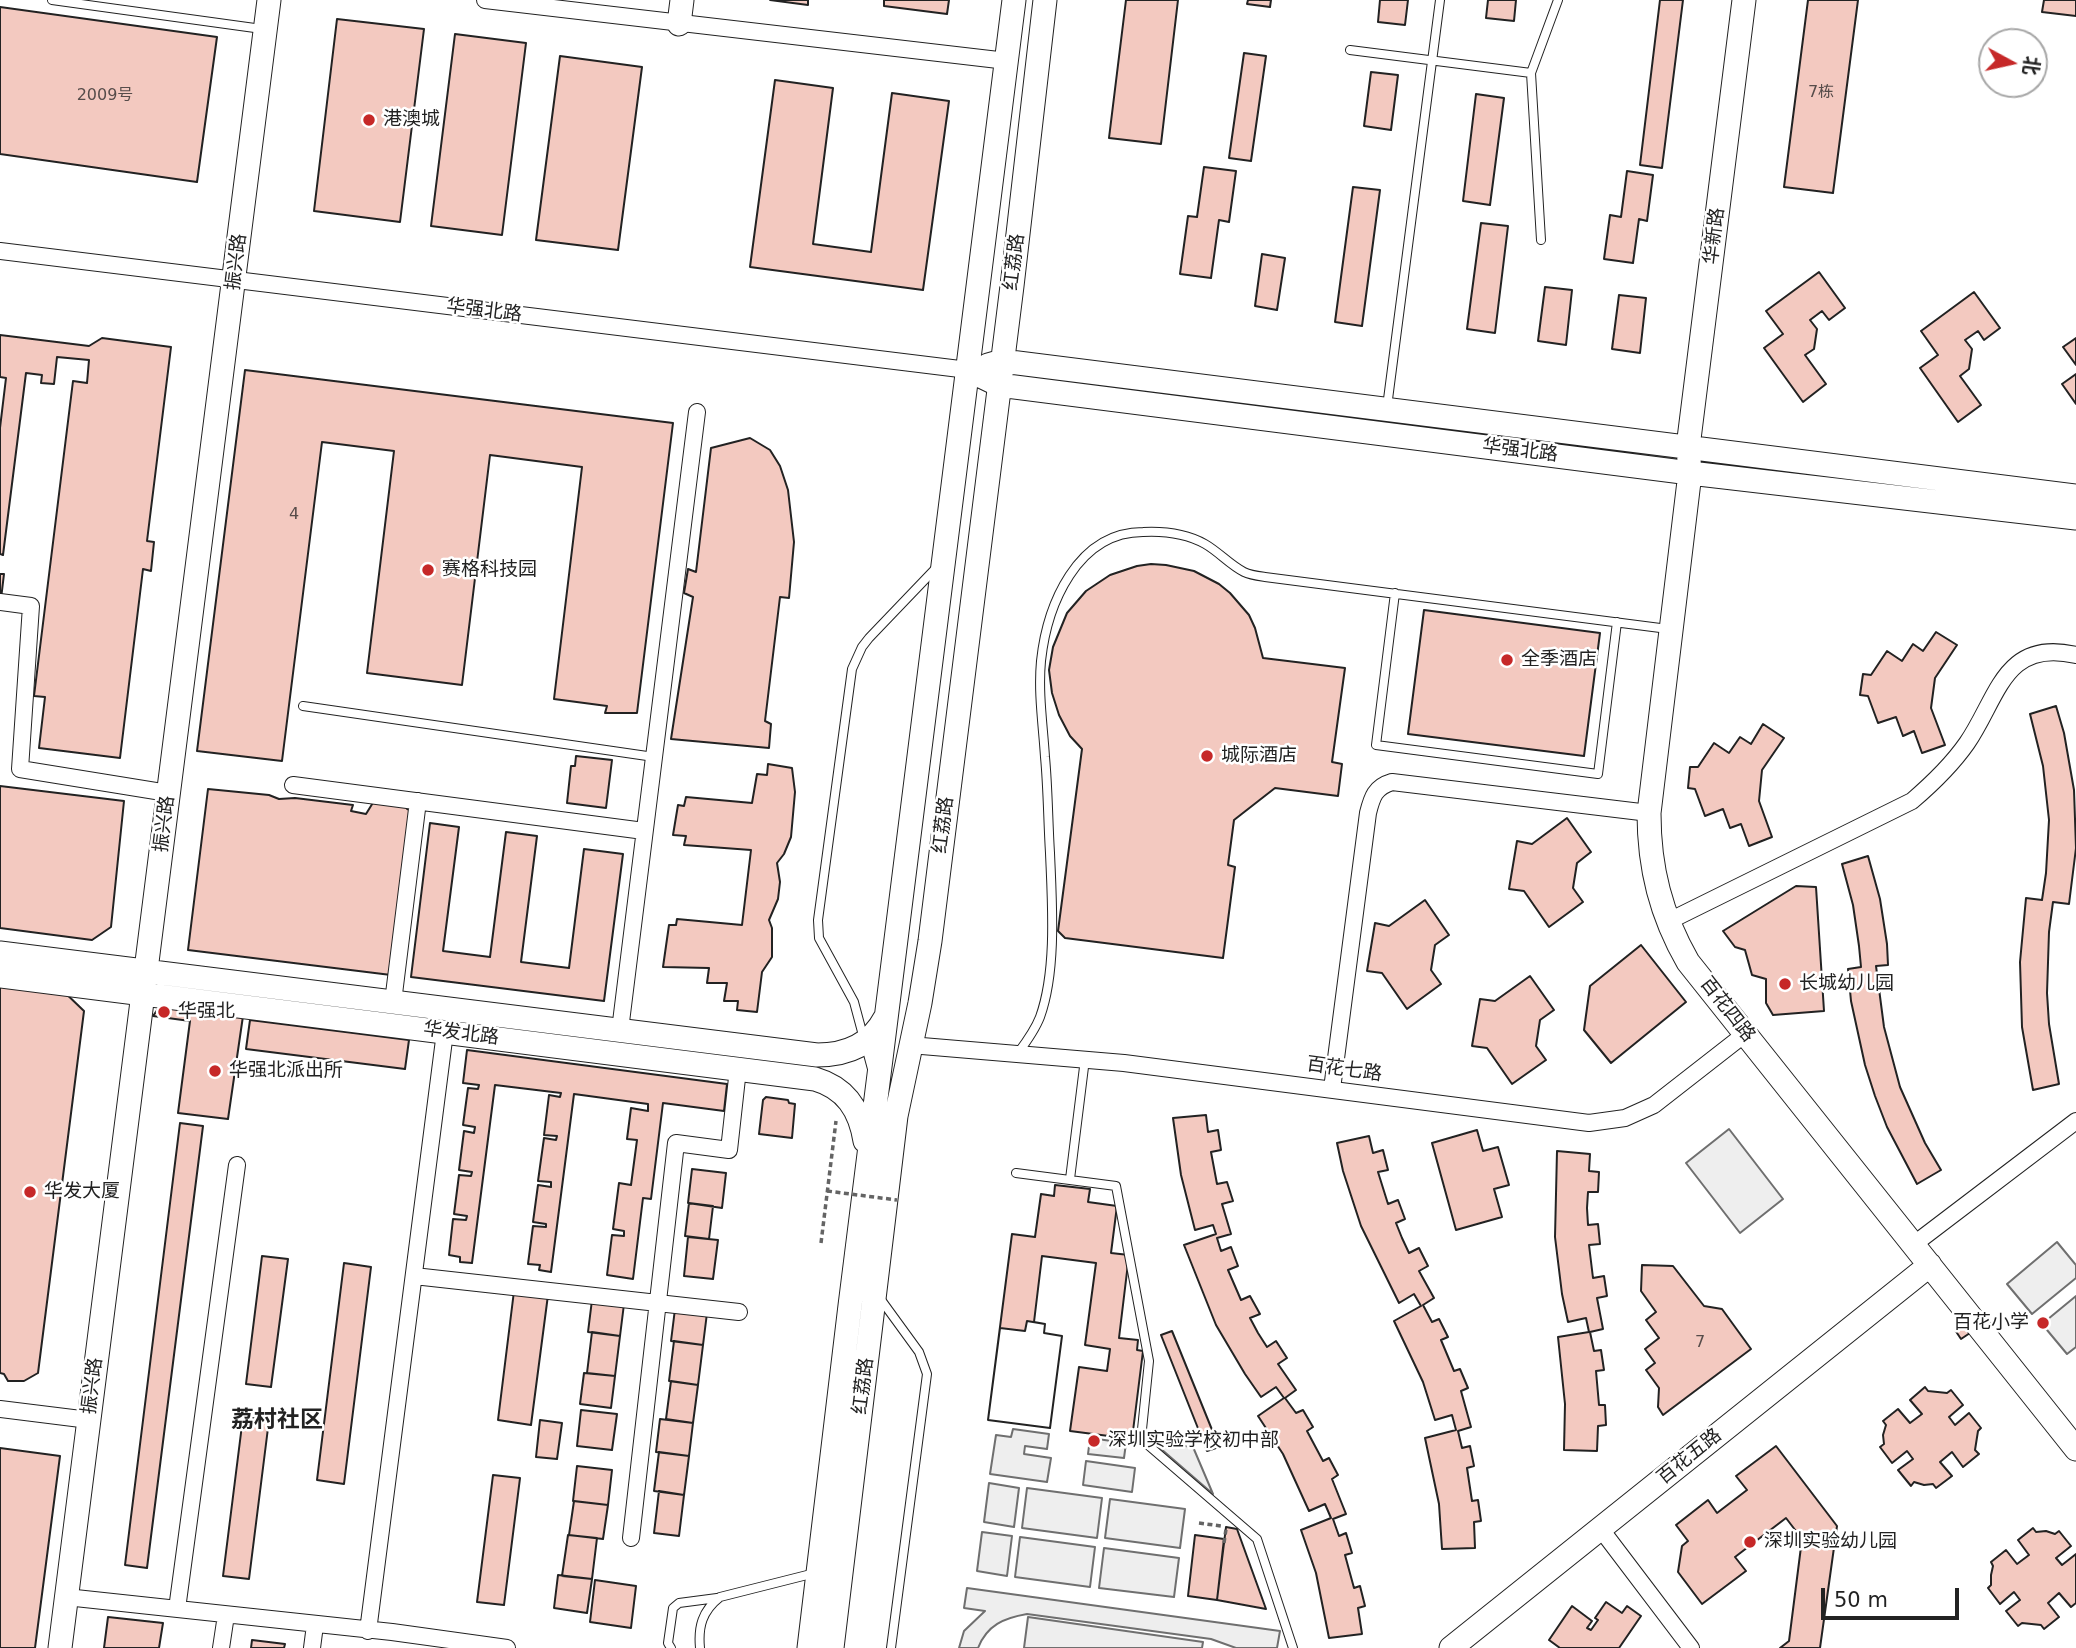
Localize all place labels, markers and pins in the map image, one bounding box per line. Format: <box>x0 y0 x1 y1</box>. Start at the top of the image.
place label: 港澳城 <box>383 109 440 131</box>
marker: 港澳城 <box>361 112 377 128</box>
place label: 赛格科技园 <box>442 559 537 581</box>
marker: 赛格科技园 <box>420 562 436 578</box>
place label: 全季酒店 <box>1521 649 1597 671</box>
marker: 全季酒店 <box>1499 652 1515 668</box>
place label: 城际酒店 <box>1221 745 1297 767</box>
marker: 城际酒店 <box>1199 748 1215 764</box>
place label: 长城幼儿园 <box>1799 973 1894 995</box>
marker: 长城幼儿园 <box>1777 976 1793 992</box>
place label: 华强北 <box>178 1001 235 1023</box>
marker: 华强北 <box>156 1004 172 1020</box>
place label: 华强北派出所 <box>229 1060 343 1082</box>
marker: 华强北派出所 <box>207 1063 223 1079</box>
place label: 华发大厦 <box>44 1181 120 1203</box>
marker: 华发大厦 <box>22 1184 38 1200</box>
place label: 百花小学 <box>1953 1312 2029 1334</box>
marker: 百花小学 <box>2035 1315 2051 1331</box>
place label: 深圳实验学校初中部 <box>1108 1430 1279 1452</box>
marker: 深圳实验学校初中部 <box>1086 1433 1102 1449</box>
place label: 深圳实验幼儿园 <box>1764 1531 1897 1553</box>
marker: 深圳实验幼儿园 <box>1742 1534 1758 1550</box>

